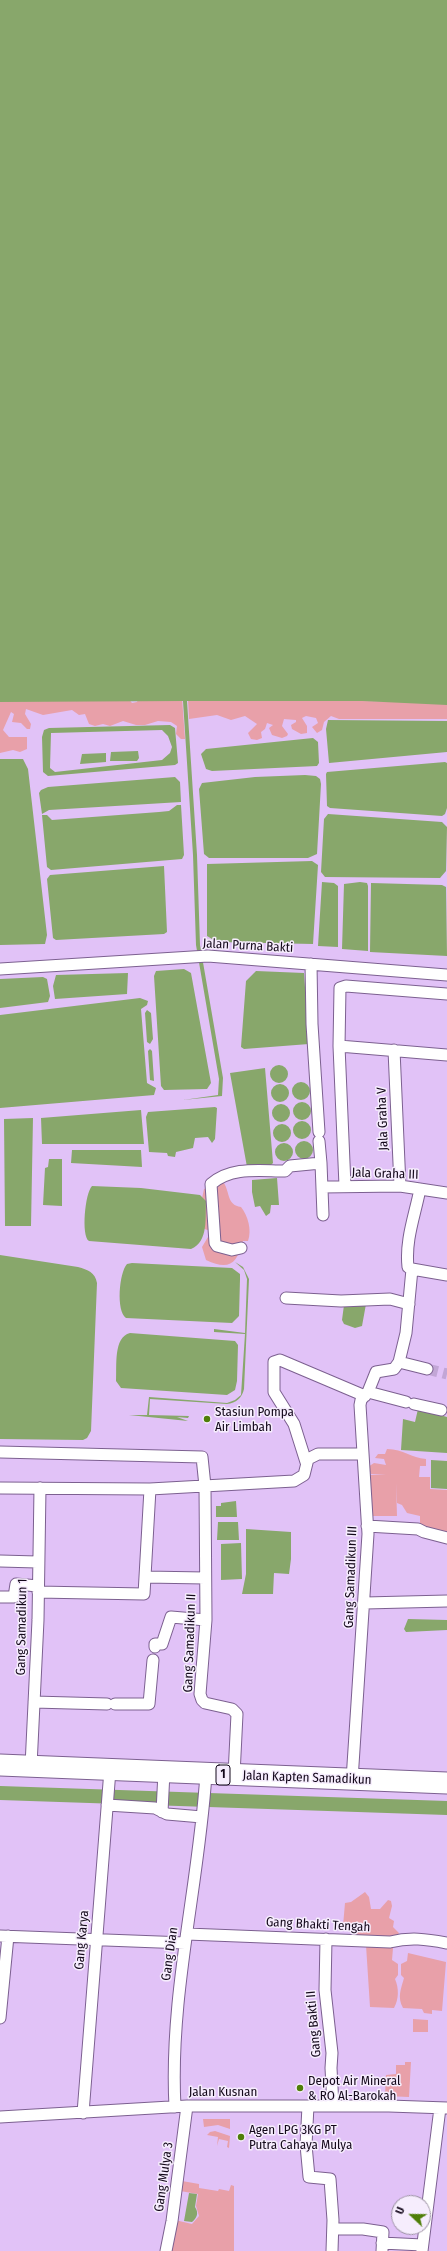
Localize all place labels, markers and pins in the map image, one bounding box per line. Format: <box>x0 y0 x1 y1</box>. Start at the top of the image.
place label: Stasiun Pompa Air Limbah <box>215 1404 294 1435</box>
marker: Stasiun Pompa Air Limbah <box>202 1414 212 1424</box>
place label: Depot Air Mineral & RO Al-Barokah <box>308 2073 400 2104</box>
marker: Depot Air Mineral & RO Al-Barokah <box>295 2083 305 2093</box>
place label: Agen LPG 3KG PT Putra Cahaya Mulya <box>249 2122 352 2153</box>
marker: Agen LPG 3KG PT Putra Cahaya Mulya <box>236 2132 246 2142</box>

